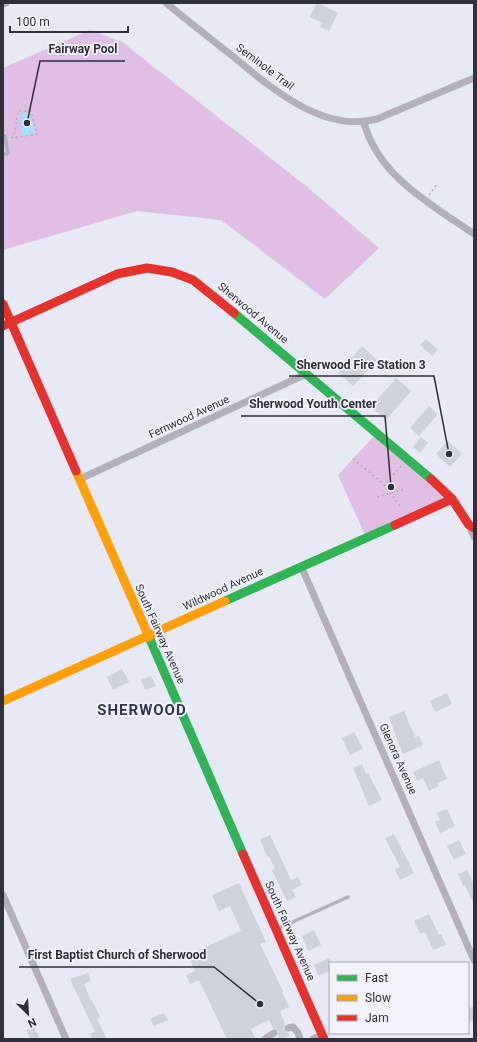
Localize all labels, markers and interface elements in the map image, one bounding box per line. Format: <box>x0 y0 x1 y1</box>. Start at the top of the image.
scale bar <box>10 8 128 34</box>
text: 100 m <box>16 15 50 29</box>
callout: Fairway Pool <box>40 37 125 61</box>
street label: Seminole Trail <box>234 41 296 93</box>
text: Fairway Pool <box>48 42 118 56</box>
street label: Sherwood Avenue <box>215 280 291 346</box>
callout: Sherwood Fire Station 3 <box>289 352 434 376</box>
text: Sherwood Fire Station 3 <box>296 358 426 372</box>
callout: Sherwood Youth Center <box>241 392 385 416</box>
street label: Fernwood Avenue <box>147 393 231 441</box>
text: Sherwood Youth Center <box>249 397 377 411</box>
street label: Wildwood Avenue <box>181 565 265 613</box>
street label: South Fairway Avenue <box>132 582 188 686</box>
district label: SHERWOOD <box>97 701 187 719</box>
street label: Glenora Avenue <box>376 721 420 797</box>
street label: South Fairway Avenue <box>262 879 318 983</box>
callout: First Baptist Church of Sherwood <box>19 943 214 967</box>
text: First Baptist Church of Sherwood <box>28 948 206 962</box>
legend <box>329 962 469 1034</box>
text: Fast <box>365 971 388 985</box>
text: Slow <box>365 991 391 1005</box>
north arrow <box>8 994 48 1034</box>
text: Jam <box>365 1011 389 1025</box>
text: N <box>26 1015 38 1030</box>

